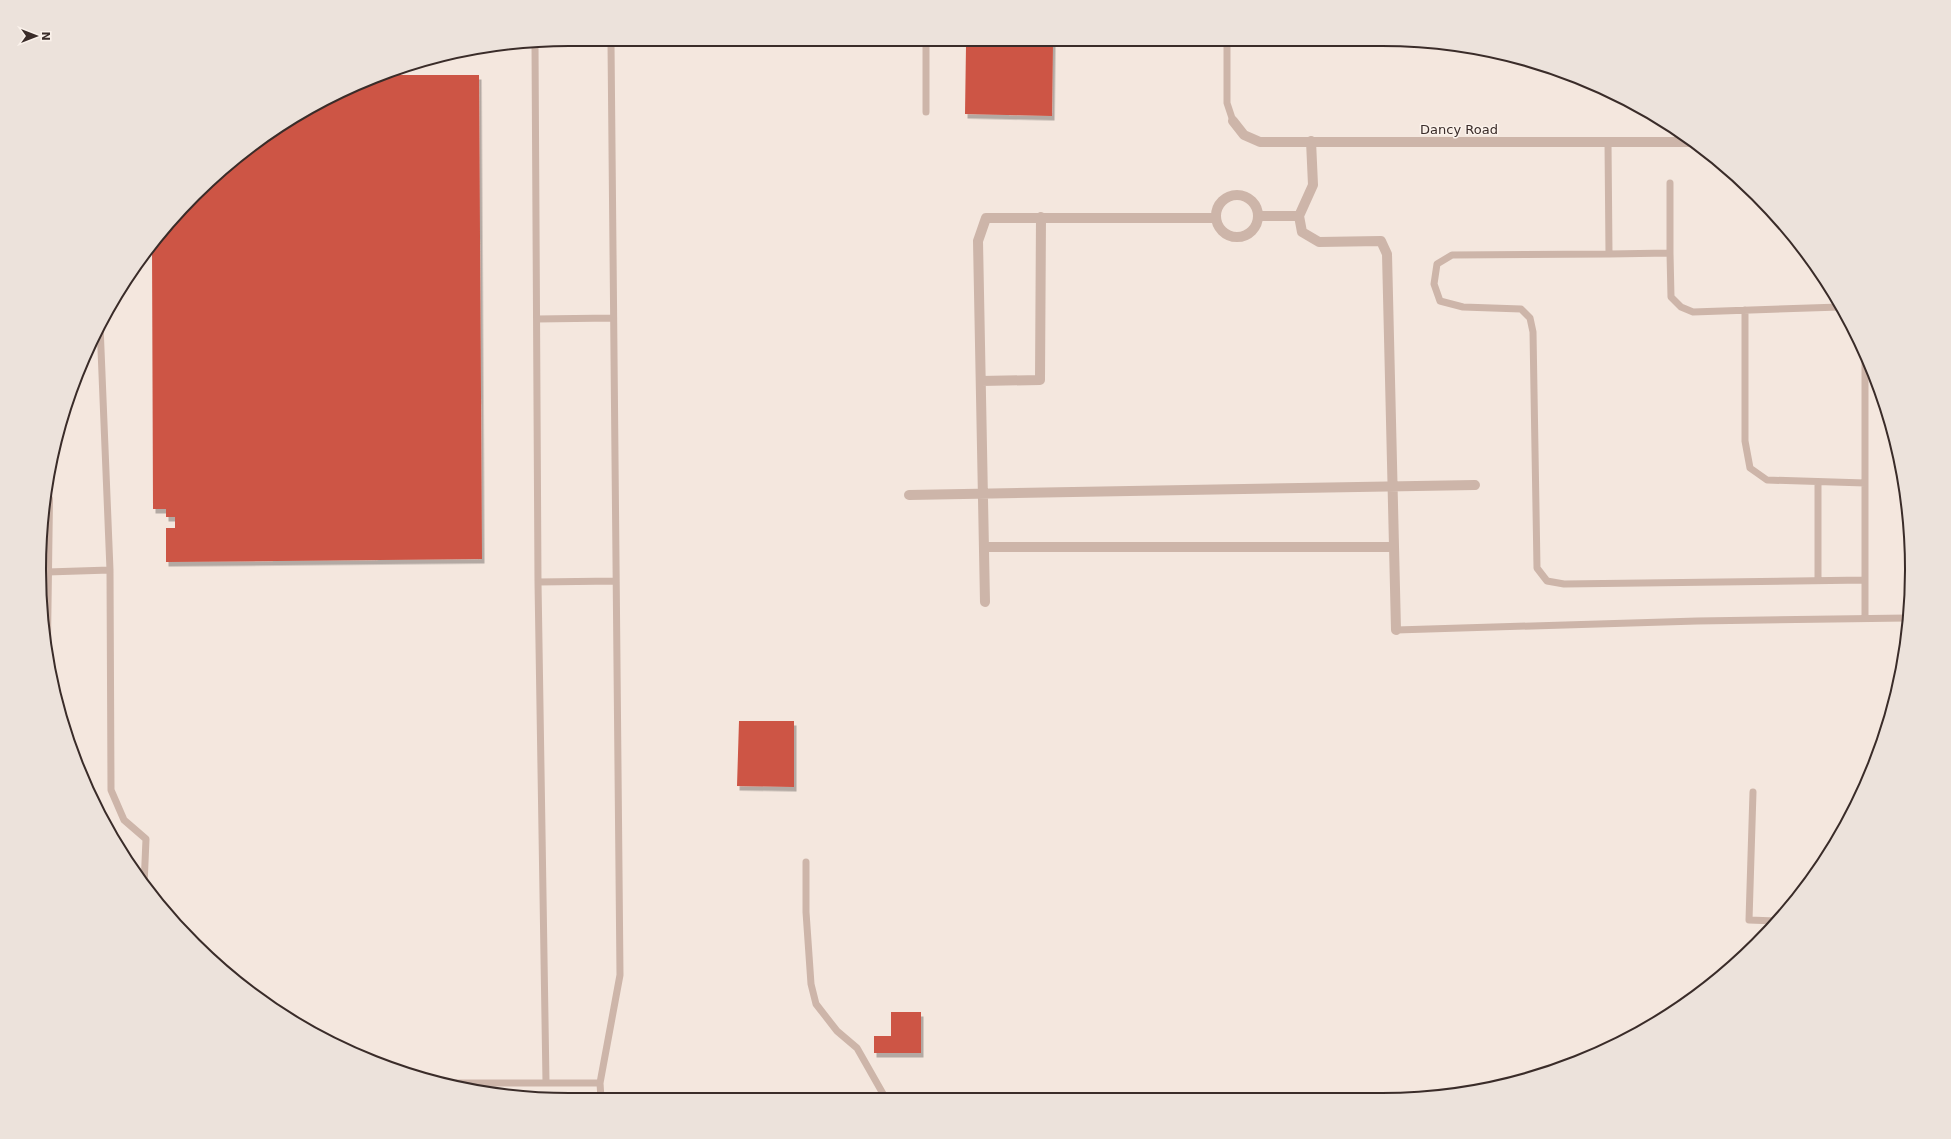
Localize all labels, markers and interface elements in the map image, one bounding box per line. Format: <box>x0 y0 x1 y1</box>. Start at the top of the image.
north arrow <box>16 16 56 56</box>
text: N <box>39 31 52 41</box>
street label: Dancy Road <box>1420 122 1498 137</box>

